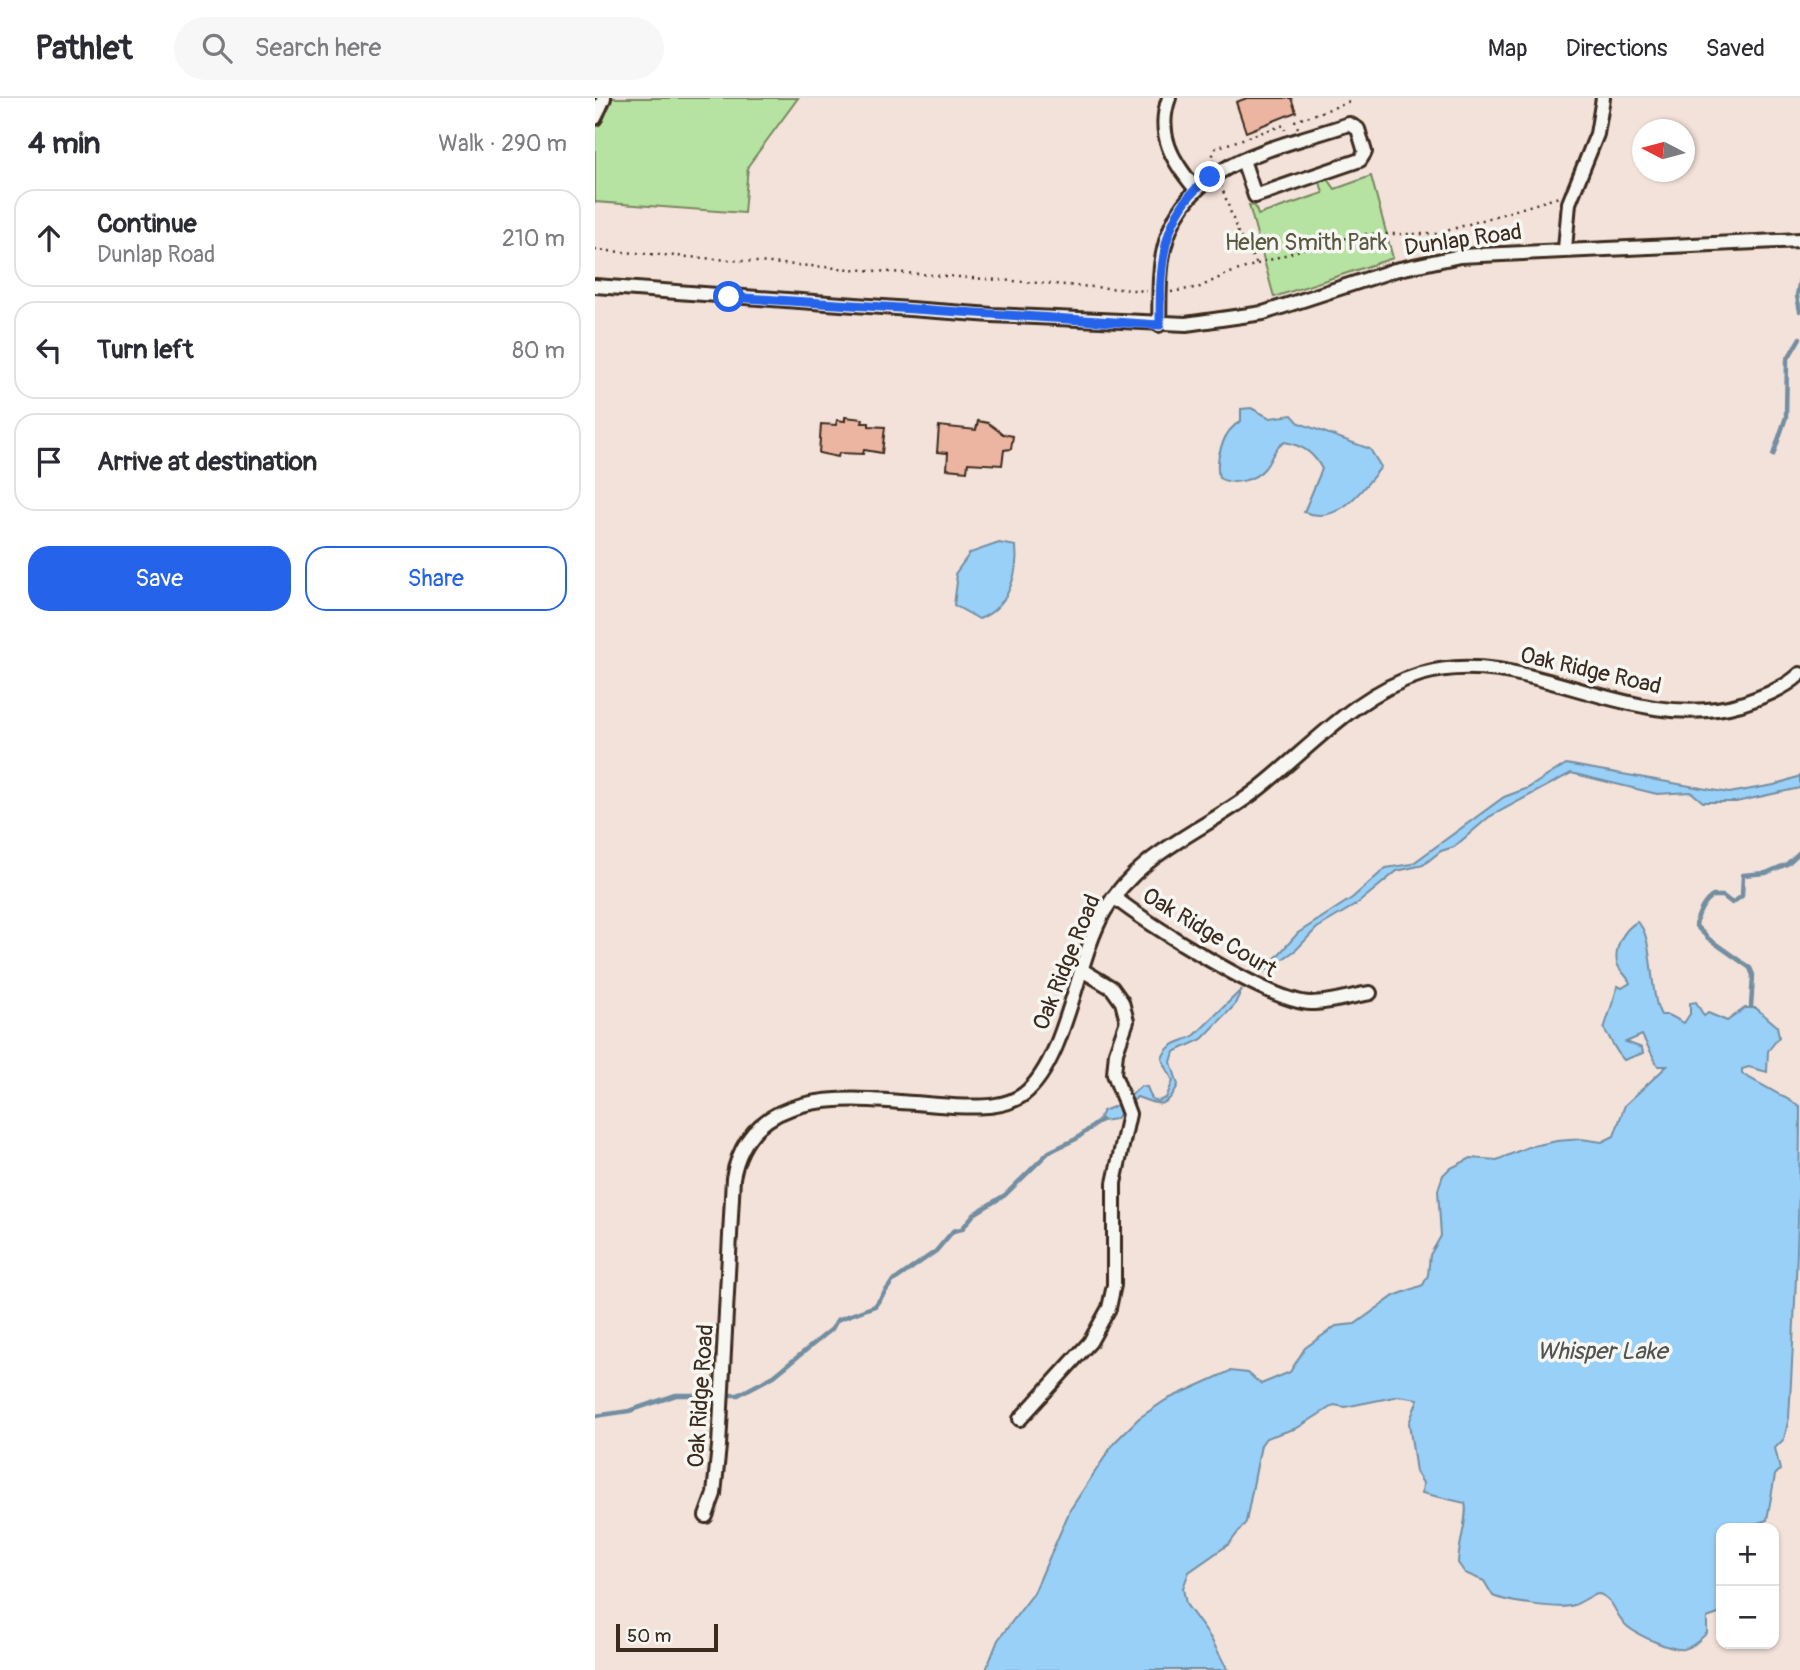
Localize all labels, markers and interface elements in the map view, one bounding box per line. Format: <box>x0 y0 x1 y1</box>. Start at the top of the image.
search box <box>174 17 664 80</box>
text: Pathlet <box>35 28 132 69</box>
icon: search <box>198 29 236 67</box>
text: Search here <box>254 32 381 64</box>
text: Map <box>1488 34 1528 63</box>
text: Directions <box>1566 34 1667 63</box>
text: Saved <box>1705 34 1765 63</box>
north arrow <box>1632 119 1695 182</box>
text: 4 min <box>28 125 101 162</box>
text: Walk · 290 m <box>438 129 567 158</box>
route end <box>1194 161 1225 192</box>
text: Continue <box>97 208 197 240</box>
street label: Dunlap Road <box>1403 217 1524 262</box>
icon: ahead <box>30 219 68 257</box>
text: 210 m <box>502 224 565 253</box>
park label: Helen Smith Park <box>1225 228 1388 257</box>
text: Dunlap Road <box>97 240 215 269</box>
route start <box>713 281 744 312</box>
icon: left <box>30 331 68 369</box>
text: Turn left <box>97 334 193 366</box>
text: 80 m <box>512 336 565 365</box>
icon: arrive <box>30 443 68 481</box>
text: Arrive at destination <box>97 446 317 478</box>
button: Save <box>28 546 291 611</box>
button: Share <box>305 546 567 611</box>
street label: Oak Ridge Road <box>1518 640 1664 701</box>
street label: Oak Ridge Court <box>1137 881 1283 984</box>
street label: Oak Ridge Road <box>1026 890 1107 1034</box>
street label: Oak Ridge Road <box>681 1323 720 1469</box>
water label: Whisper Lake <box>1537 1337 1669 1366</box>
map controls <box>1716 1523 1779 1649</box>
button: + <box>1716 1523 1779 1586</box>
button: − <box>1716 1586 1779 1649</box>
scale bar <box>616 1621 717 1653</box>
text: 50 m <box>627 1624 671 1648</box>

